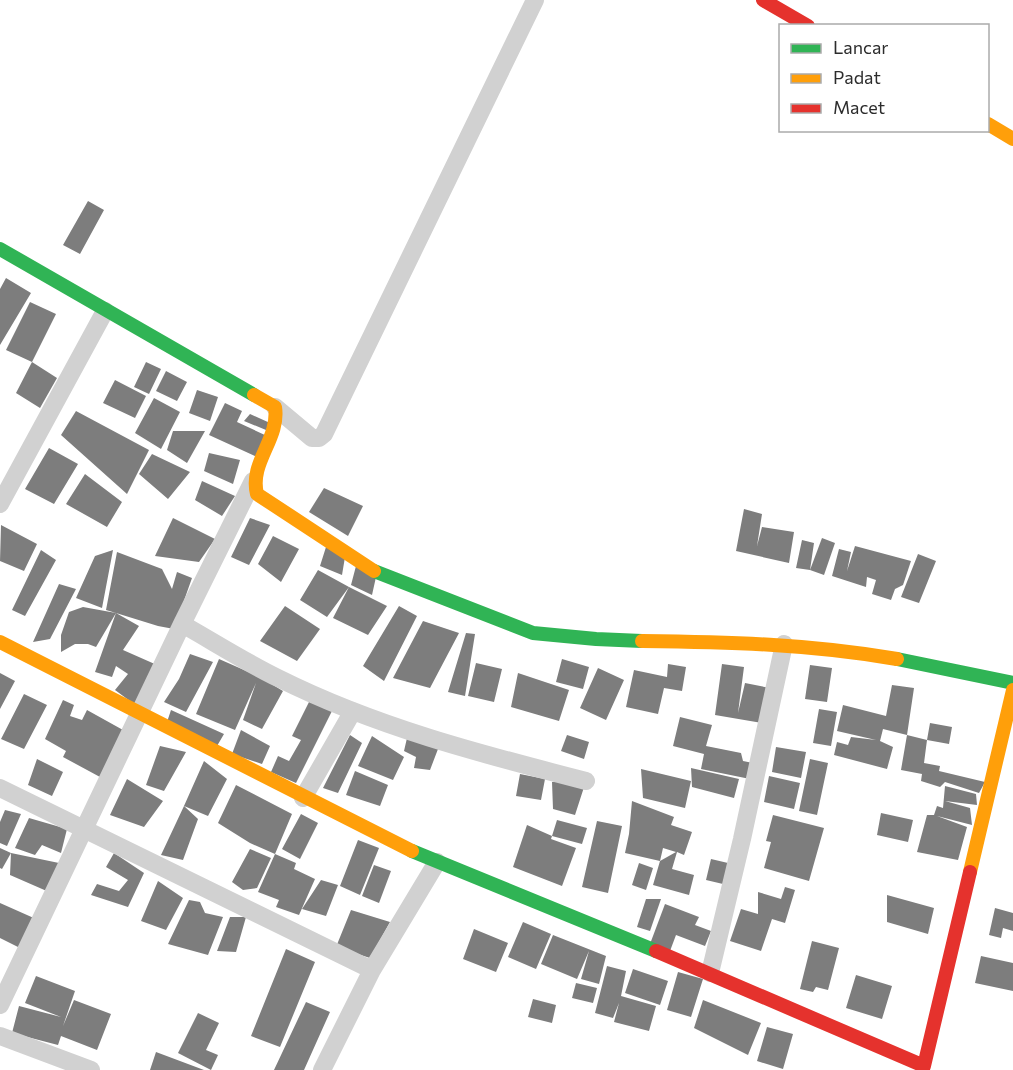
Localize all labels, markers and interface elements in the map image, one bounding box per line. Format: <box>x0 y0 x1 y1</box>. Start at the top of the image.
legend <box>779 24 989 132</box>
text: Lancar <box>833 36 889 58</box>
text: Padat <box>833 66 881 88</box>
text: Macet <box>833 96 885 118</box>

